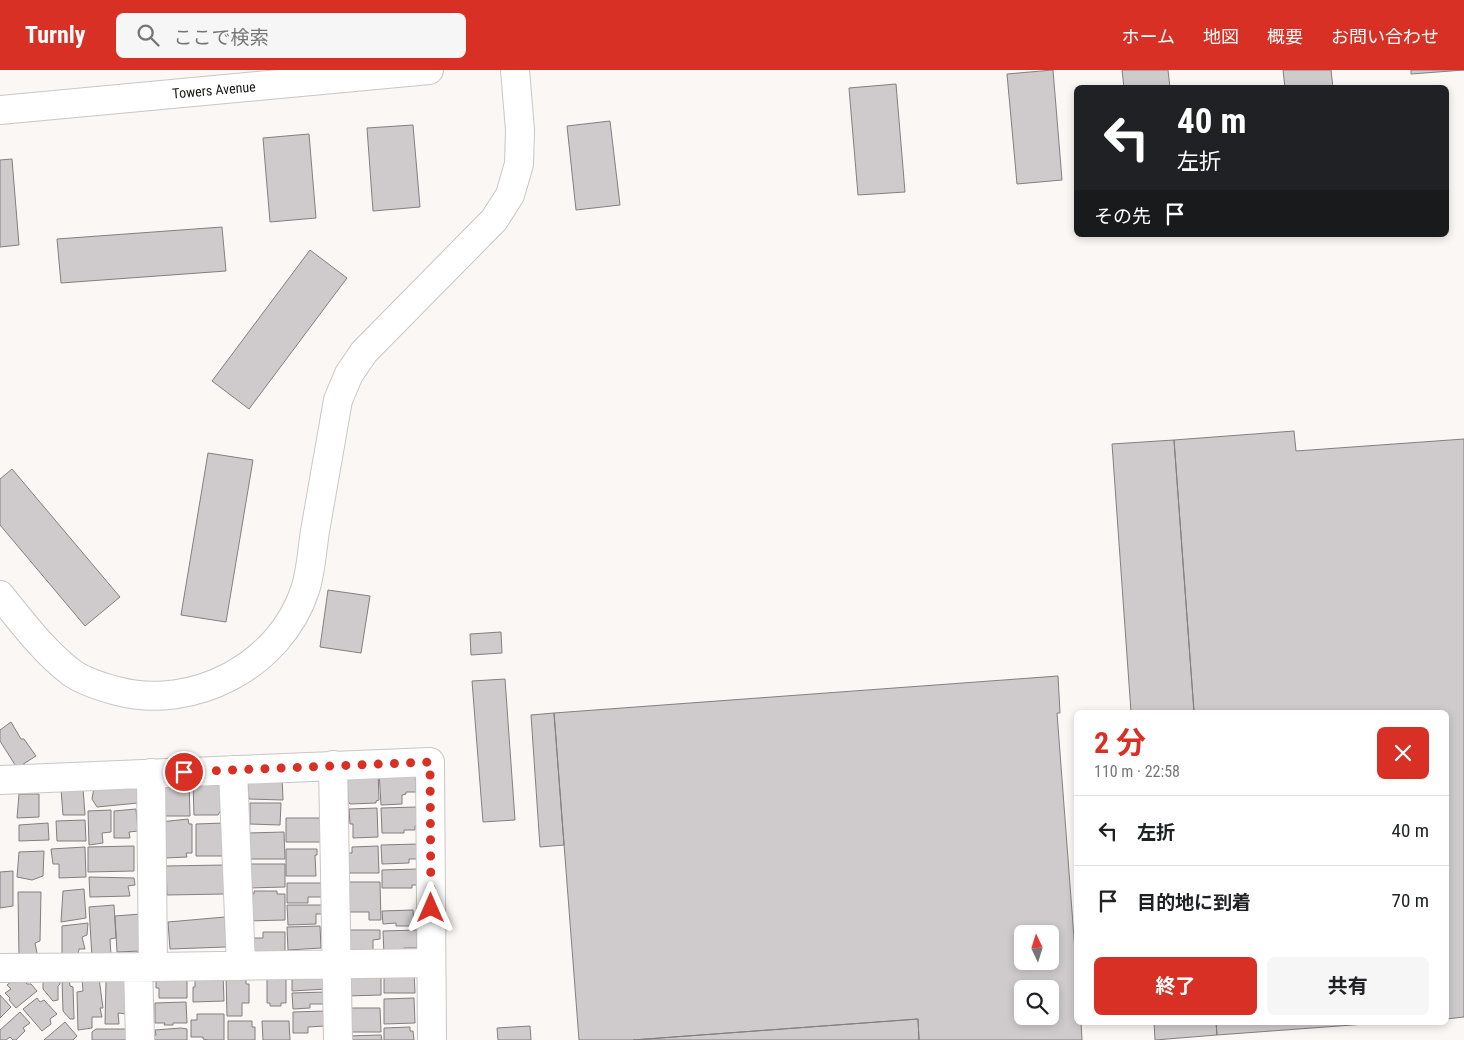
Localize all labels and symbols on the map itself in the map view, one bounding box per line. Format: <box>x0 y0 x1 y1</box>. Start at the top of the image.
street label: Towers Avenue <box>172 78 257 102</box>
pin <box>163 751 205 793</box>
position arrow <box>404 881 456 933</box>
north arrow <box>1014 925 1059 970</box>

